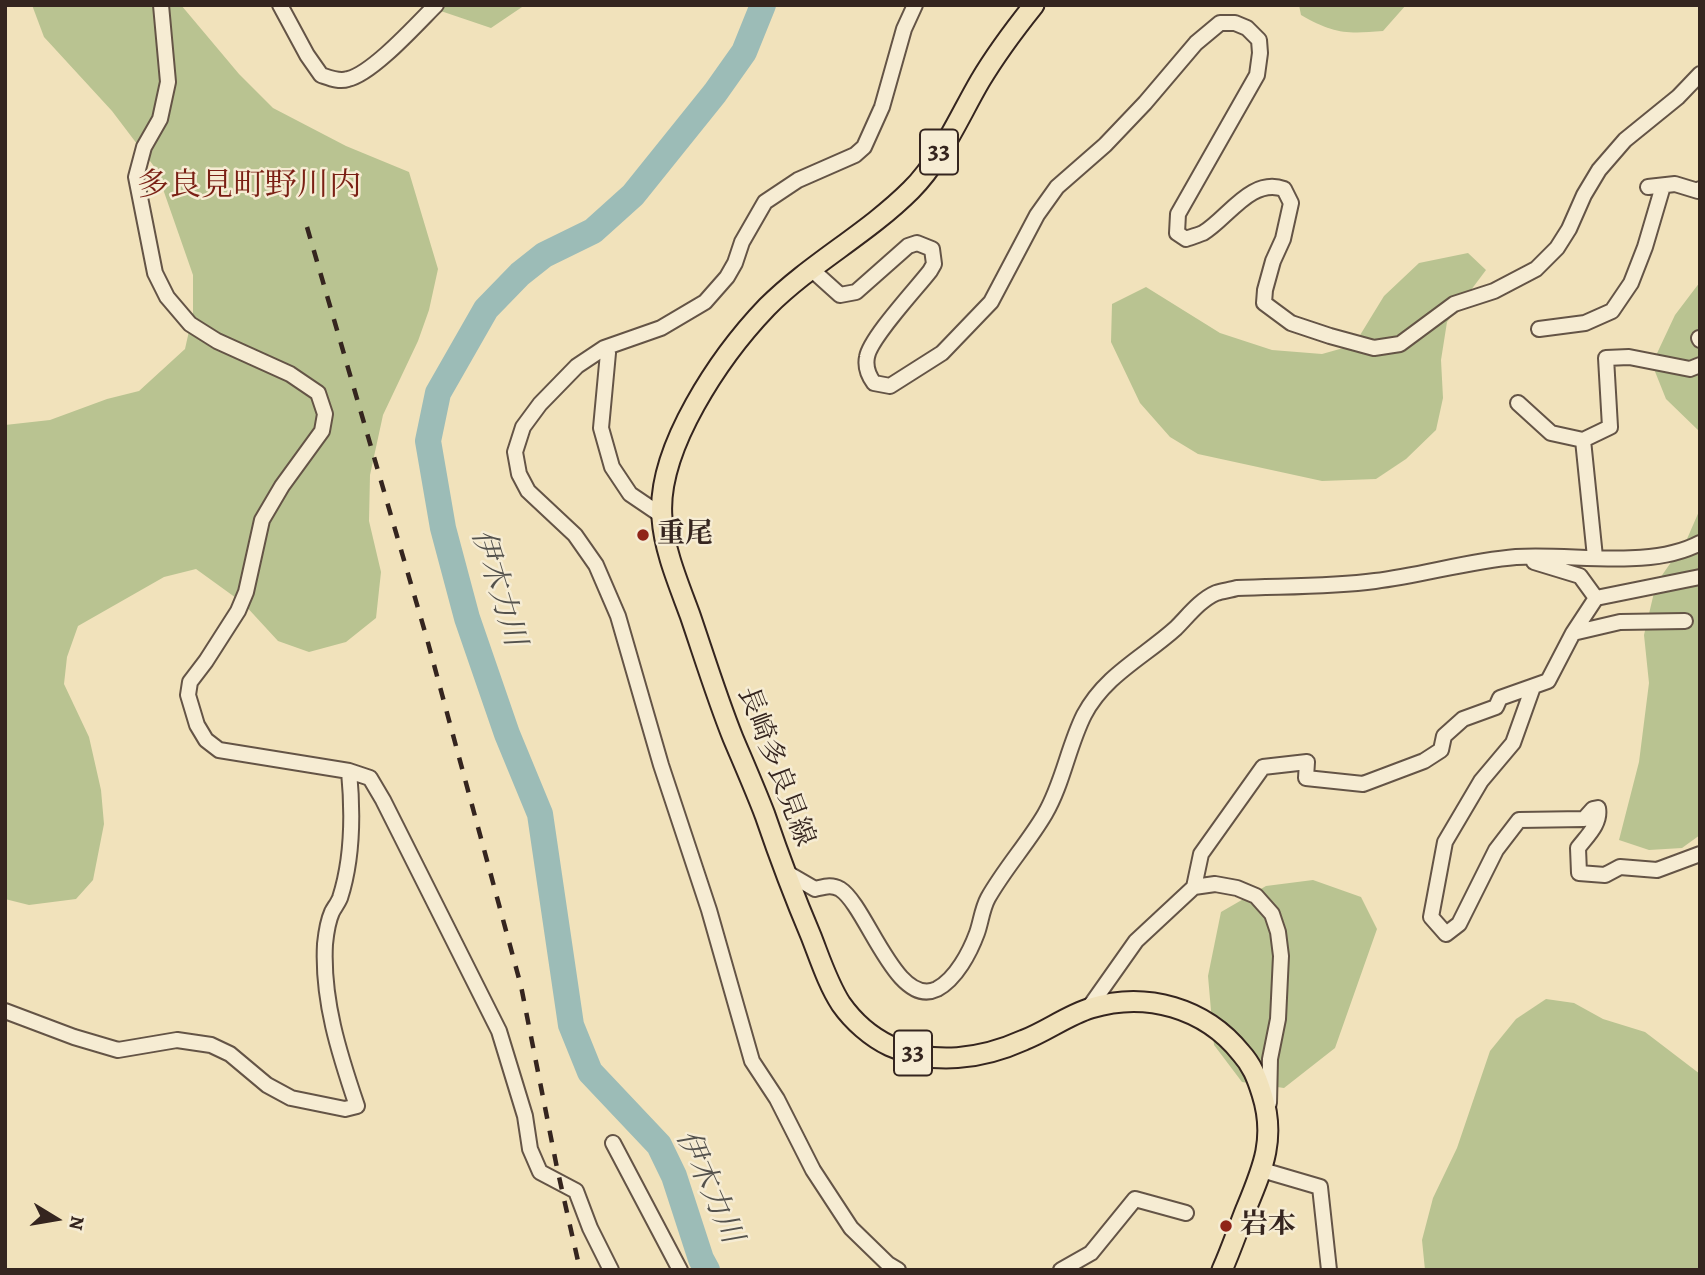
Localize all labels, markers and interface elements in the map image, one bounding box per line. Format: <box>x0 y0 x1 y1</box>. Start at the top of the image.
road number: 33 <box>920 130 958 174</box>
district label: 多良見町野川内 <box>137 168 361 206</box>
place label: 重尾 <box>657 518 713 552</box>
water label: 伊木力川 <box>462 525 532 651</box>
marker: 重尾 <box>635 527 651 543</box>
street label: 長崎多良見線 <box>729 683 821 851</box>
road number: 33 <box>894 1030 932 1076</box>
water label: 伊木力川 <box>667 1125 749 1249</box>
north arrow <box>21 1184 91 1254</box>
place label: 岩本 <box>1240 1209 1296 1243</box>
text: N <box>63 1214 91 1232</box>
marker: 岩本 <box>1218 1218 1234 1234</box>

